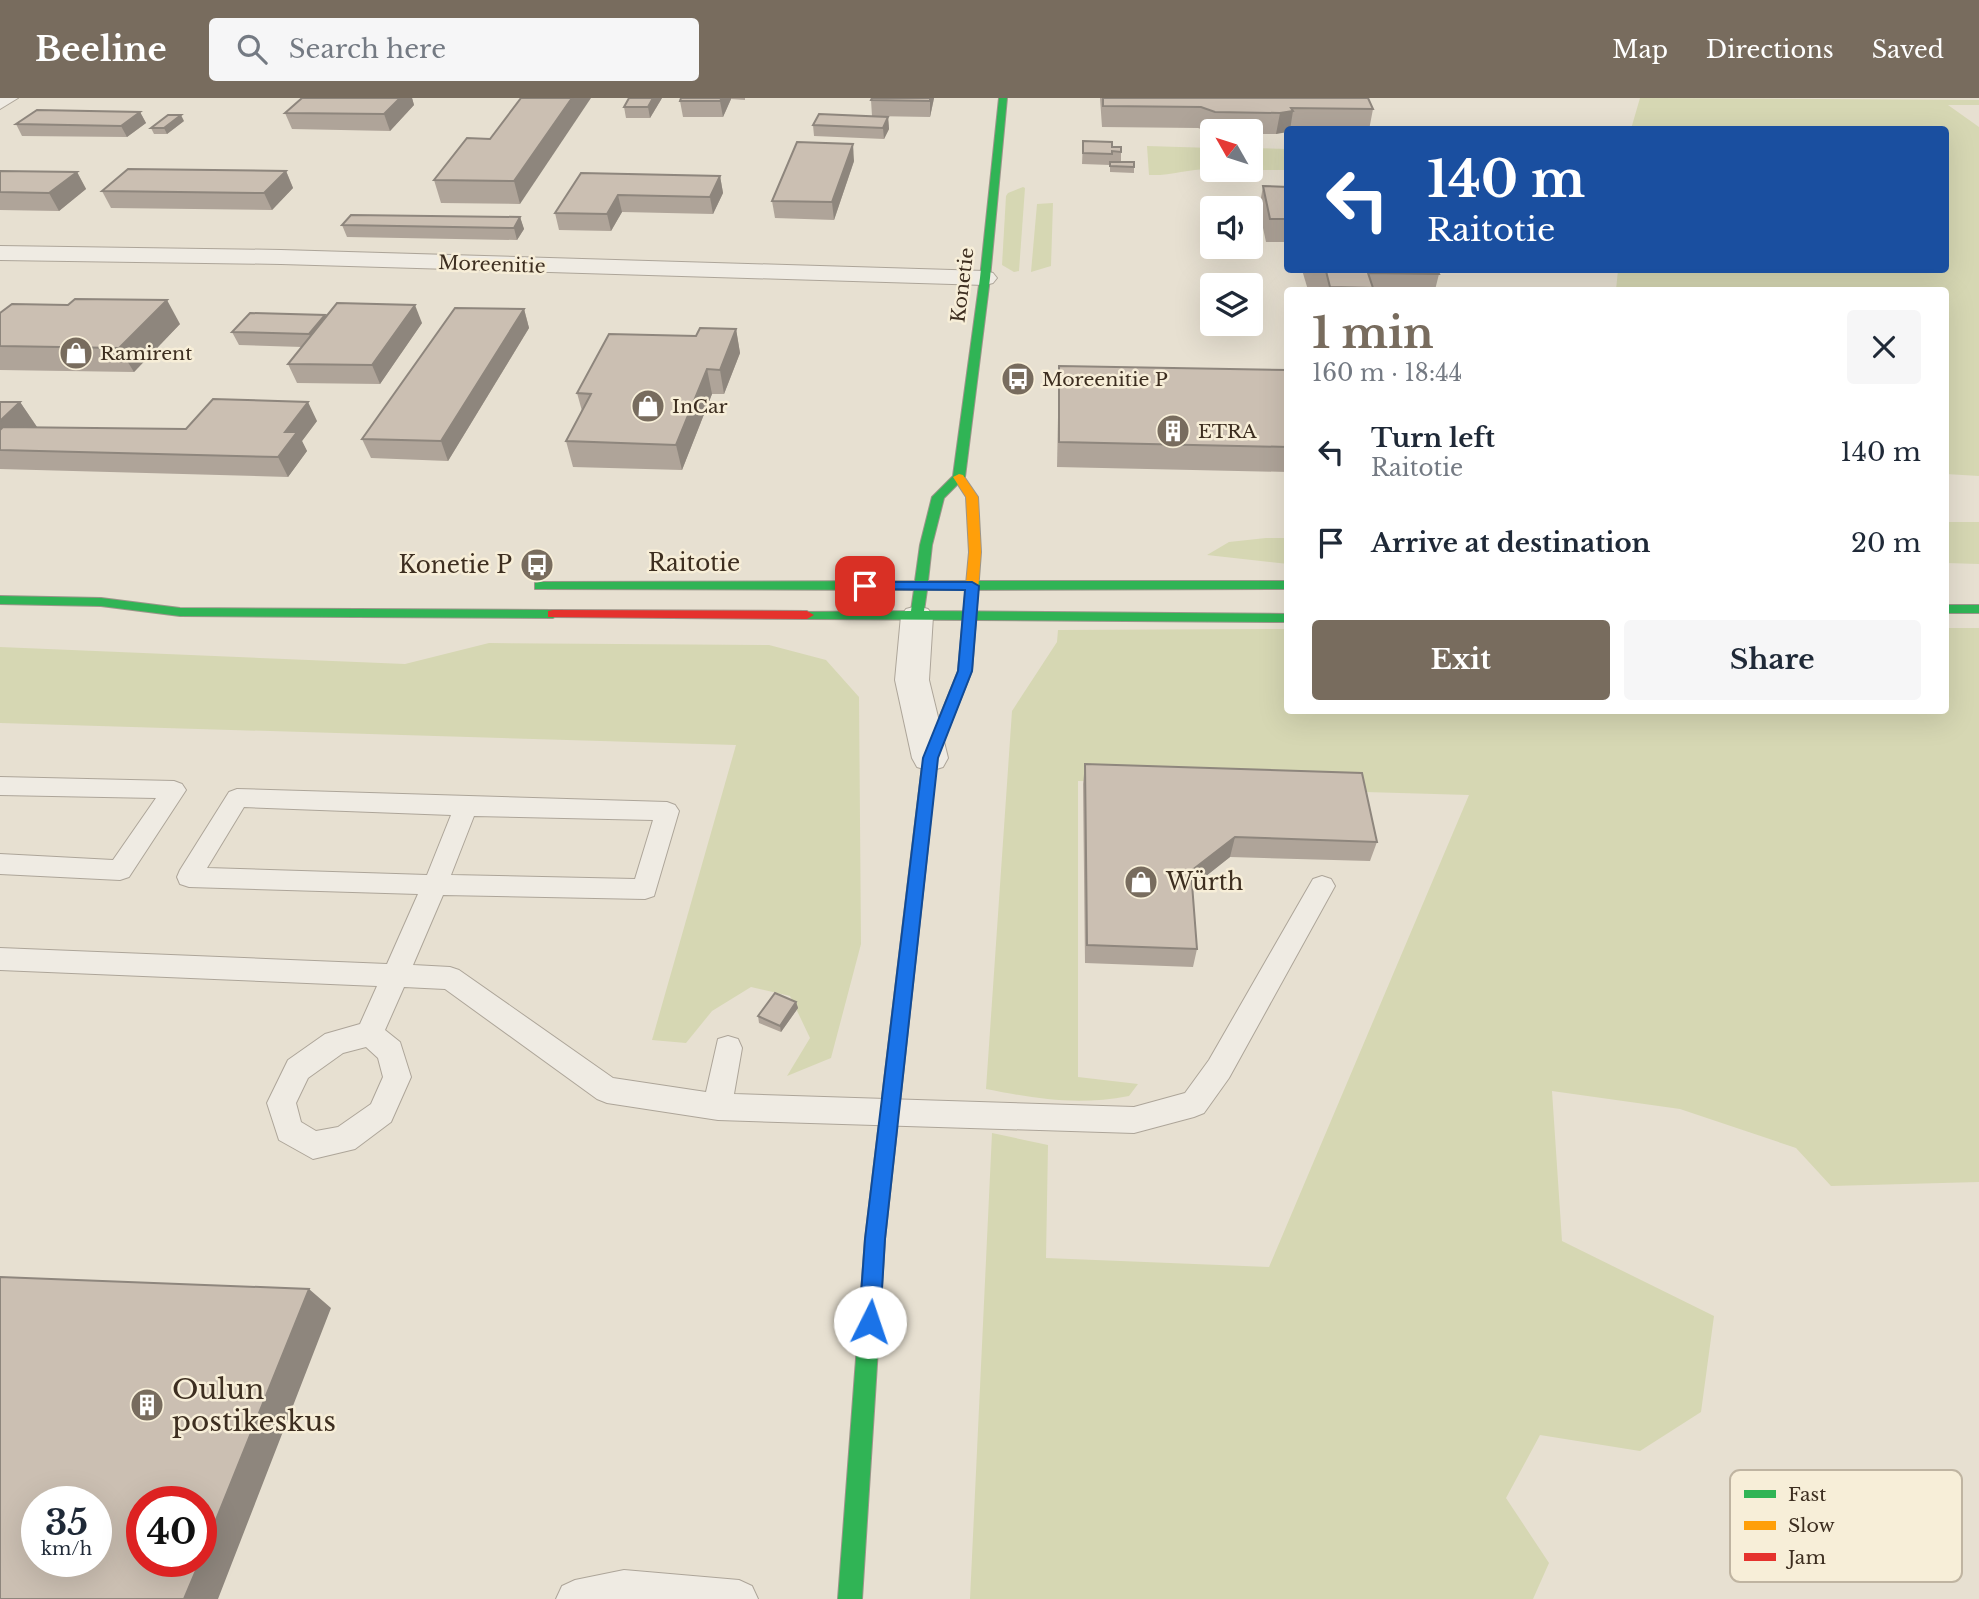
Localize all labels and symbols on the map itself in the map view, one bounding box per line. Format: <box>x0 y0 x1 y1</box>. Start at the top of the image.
north arrow <box>1200 119 1264 182</box>
street label: Konetie <box>946 246 978 324</box>
street label: Moreenitie <box>438 251 546 278</box>
shop icon: Ramirent <box>57 334 95 372</box>
place label: Ramirent <box>100 342 193 365</box>
bus stop icon: Moreenitie P <box>999 360 1037 398</box>
place label: Moreenitie P <box>1042 368 1168 391</box>
shop icon: InCar <box>629 387 667 425</box>
place label: InCar <box>672 395 728 418</box>
building icon: ETRA <box>1154 412 1192 450</box>
place label: ETRA <box>1198 420 1257 443</box>
bus stop icon: Konetie P <box>518 546 556 584</box>
street label: Raitotie <box>648 549 740 577</box>
place label: Konetie P <box>399 551 512 579</box>
pin <box>835 556 895 616</box>
shop icon: Würth <box>1122 863 1160 901</box>
place label: Würth <box>1165 868 1243 896</box>
position arrow <box>833 1285 907 1359</box>
place label: Oulun postikeskus <box>172 1372 336 1439</box>
building icon: Oulun postikeskus <box>128 1386 166 1424</box>
legend <box>1730 1470 1962 1582</box>
text: Fast <box>1788 1483 1827 1506</box>
speed limit sign: 40 <box>126 1486 217 1577</box>
text: Slow <box>1788 1514 1835 1537</box>
text: Jam <box>1785 1546 1826 1569</box>

